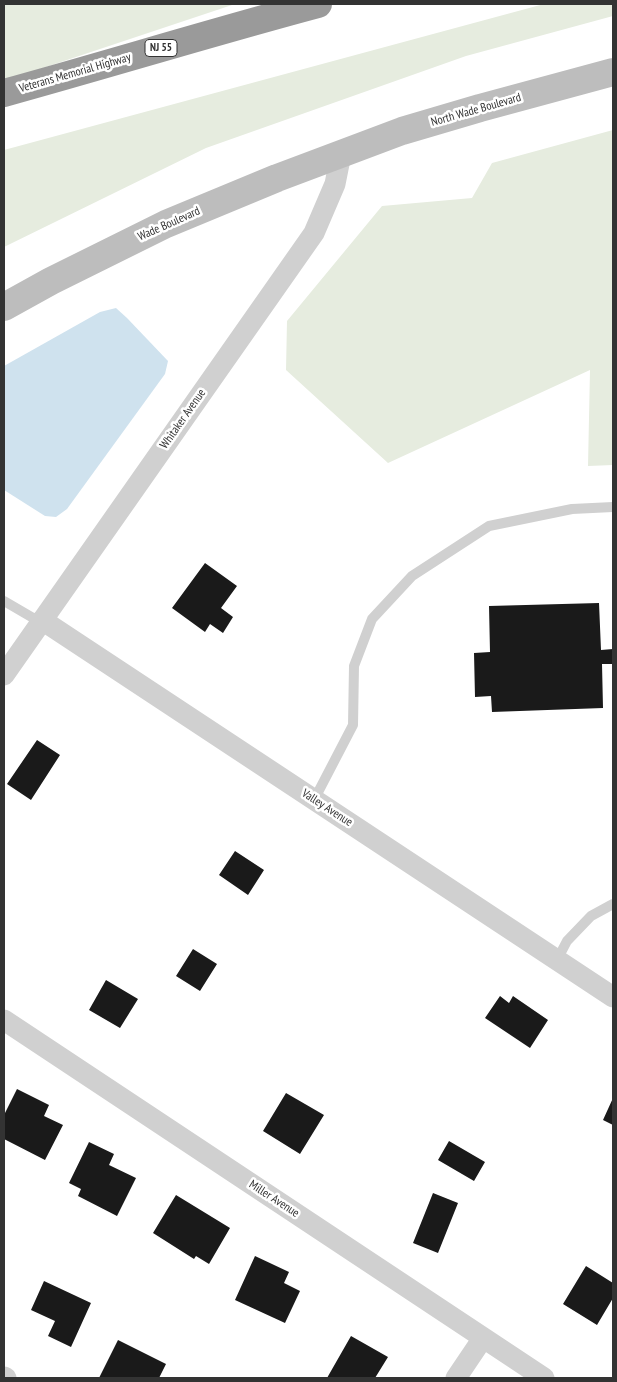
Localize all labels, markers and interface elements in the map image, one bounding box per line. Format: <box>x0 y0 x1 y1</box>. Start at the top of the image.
road number: NJ 55 <box>145 40 177 56</box>
street label: Veterans Memorial Highway <box>17 50 133 96</box>
street label: North Wade Boulevard <box>429 90 523 130</box>
street label: Wade Boulevard <box>136 204 202 244</box>
street label: Whitaker Avenue <box>157 386 209 452</box>
street label: Valley Avenue <box>299 786 355 830</box>
street label: Miller Avenue <box>246 1177 302 1221</box>

